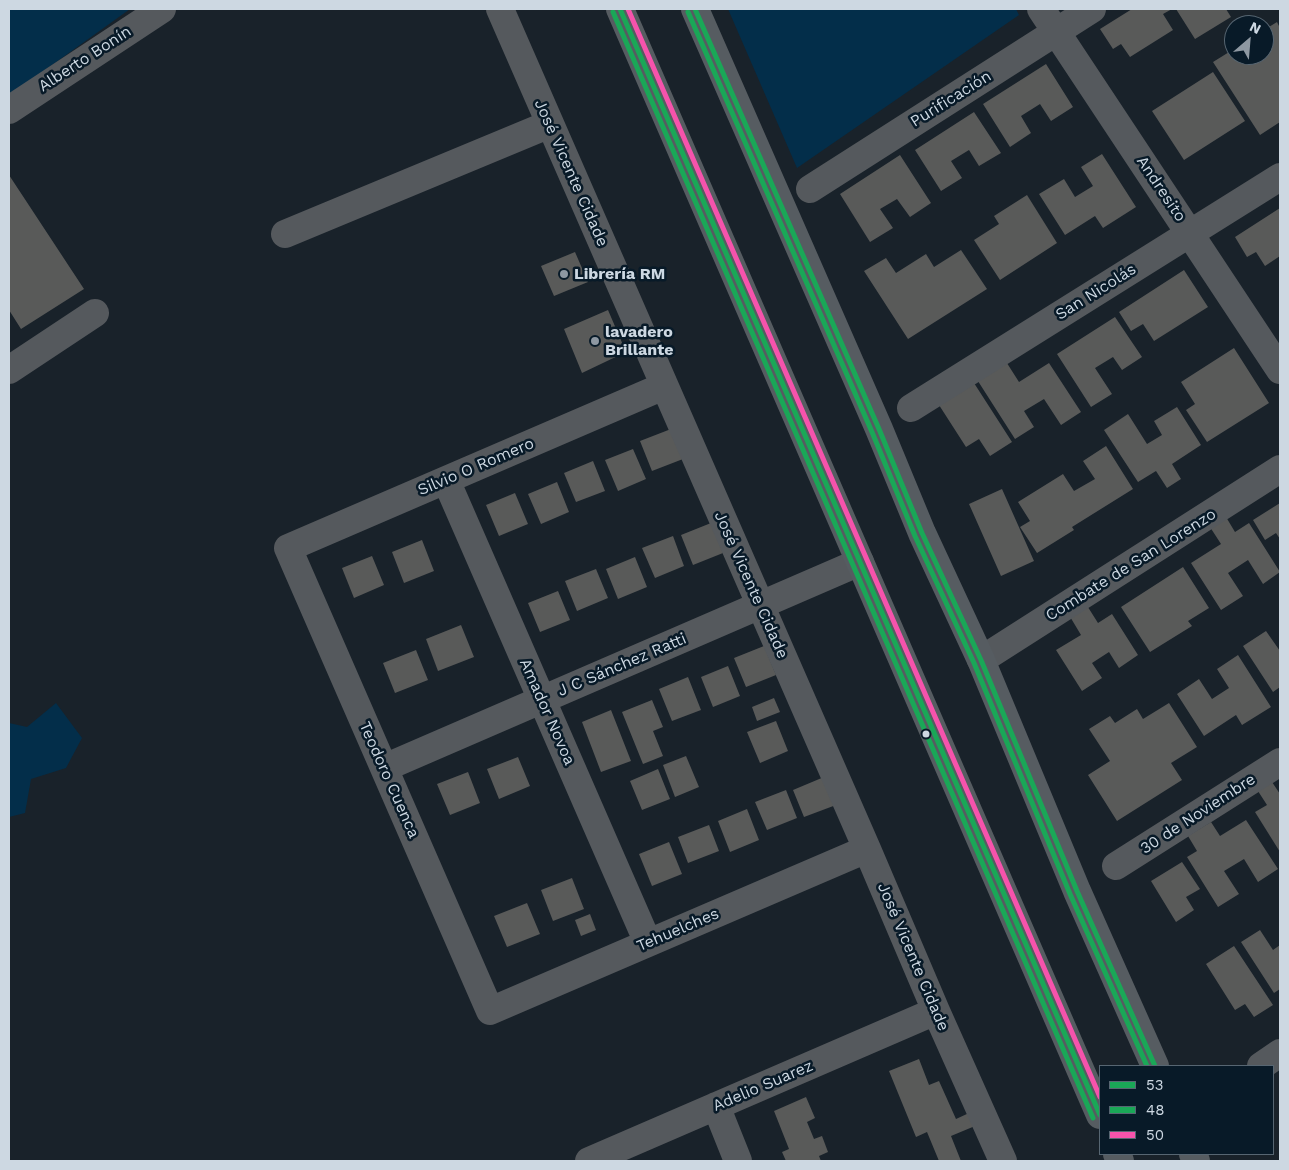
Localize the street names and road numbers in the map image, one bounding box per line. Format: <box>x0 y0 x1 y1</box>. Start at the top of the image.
street label: Alberto Bonín <box>35 22 135 96</box>
street label: Purificación <box>907 67 995 131</box>
street label: José Vicente Cidade <box>530 96 612 250</box>
street label: Andresito <box>1132 153 1190 225</box>
street label: San Nicolás <box>1052 260 1140 324</box>
street label: Silvio O Romero <box>415 434 537 500</box>
street label: Combate de San Lorenzo <box>1042 505 1220 625</box>
street label: José Vicente Cidade <box>710 508 792 662</box>
street label: J C Sánchez Ratti <box>555 629 689 701</box>
street label: Amador Novoa <box>515 656 579 768</box>
street label: Teodoro Cuenca <box>355 719 423 841</box>
street label: 30 de Noviembre <box>1137 770 1259 858</box>
street label: José Vicente Cidade <box>873 880 953 1034</box>
street label: Tehuelches <box>634 904 722 956</box>
street label: Adelio Suarez <box>710 1056 816 1116</box>

